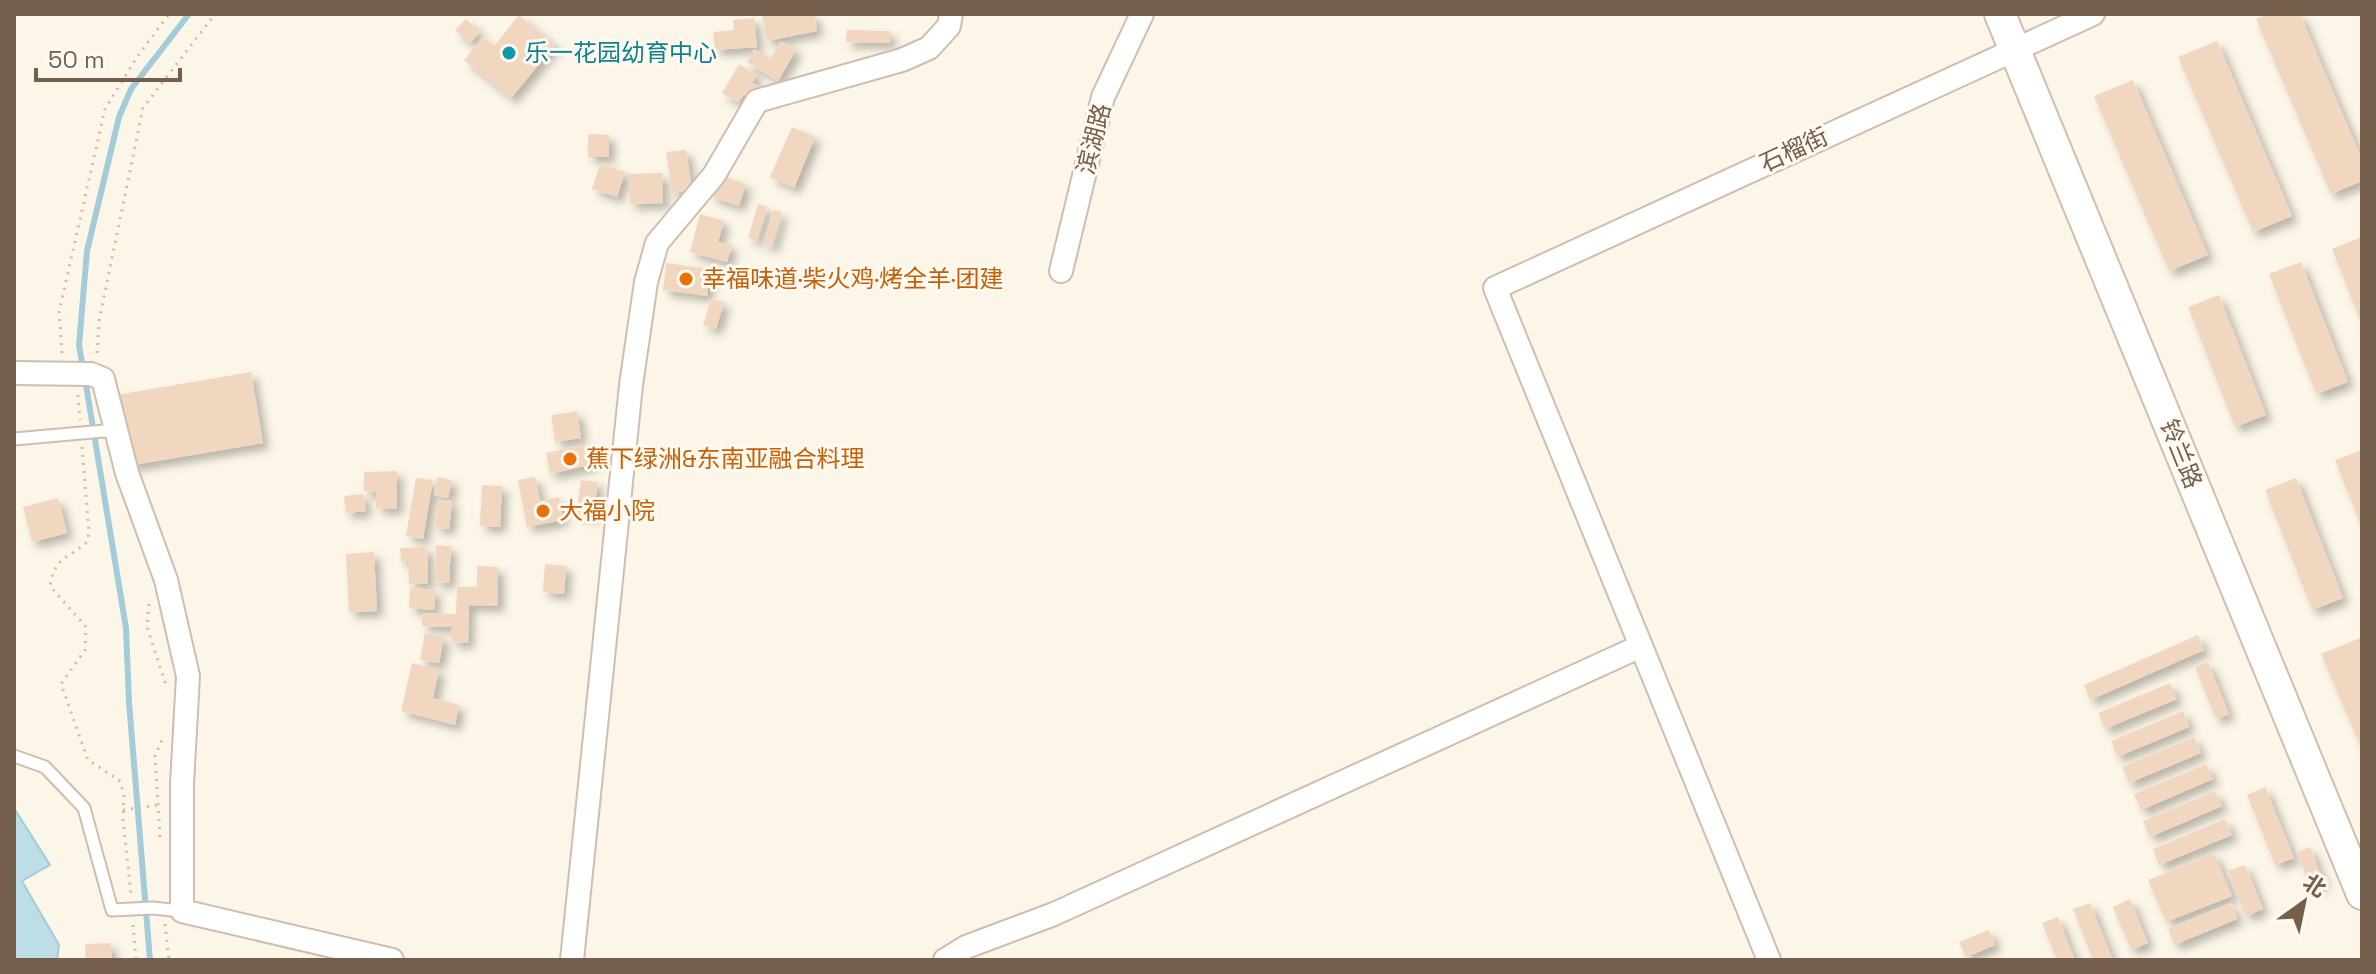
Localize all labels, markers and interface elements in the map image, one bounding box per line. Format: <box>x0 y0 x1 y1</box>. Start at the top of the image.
scale bar <box>36 32 180 82</box>
place label: 乐一花园幼育中心 <box>525 37 717 68</box>
text: 50 m <box>48 44 105 75</box>
marker: 乐一花园幼育中心 <box>500 44 518 62</box>
street label: 滨湖路 <box>1070 100 1117 178</box>
street label: 石榴街 <box>1755 120 1833 179</box>
place label: 幸福味道·柴火鸡·烤全羊·团建 <box>702 263 1003 294</box>
marker: 幸福味道·柴火鸡·烤全羊·团建 <box>677 270 695 288</box>
street label: 铃兰路 <box>2154 415 2209 493</box>
place label: 蕉下绿洲&东南亚融合料理 <box>586 443 865 474</box>
marker: 蕉下绿洲&东南亚融合料理 <box>561 450 579 468</box>
place label: 大福小院 <box>559 495 655 526</box>
marker: 大福小院 <box>534 502 552 520</box>
north arrow <box>2264 862 2344 942</box>
text: 北 <box>2298 867 2332 903</box>

